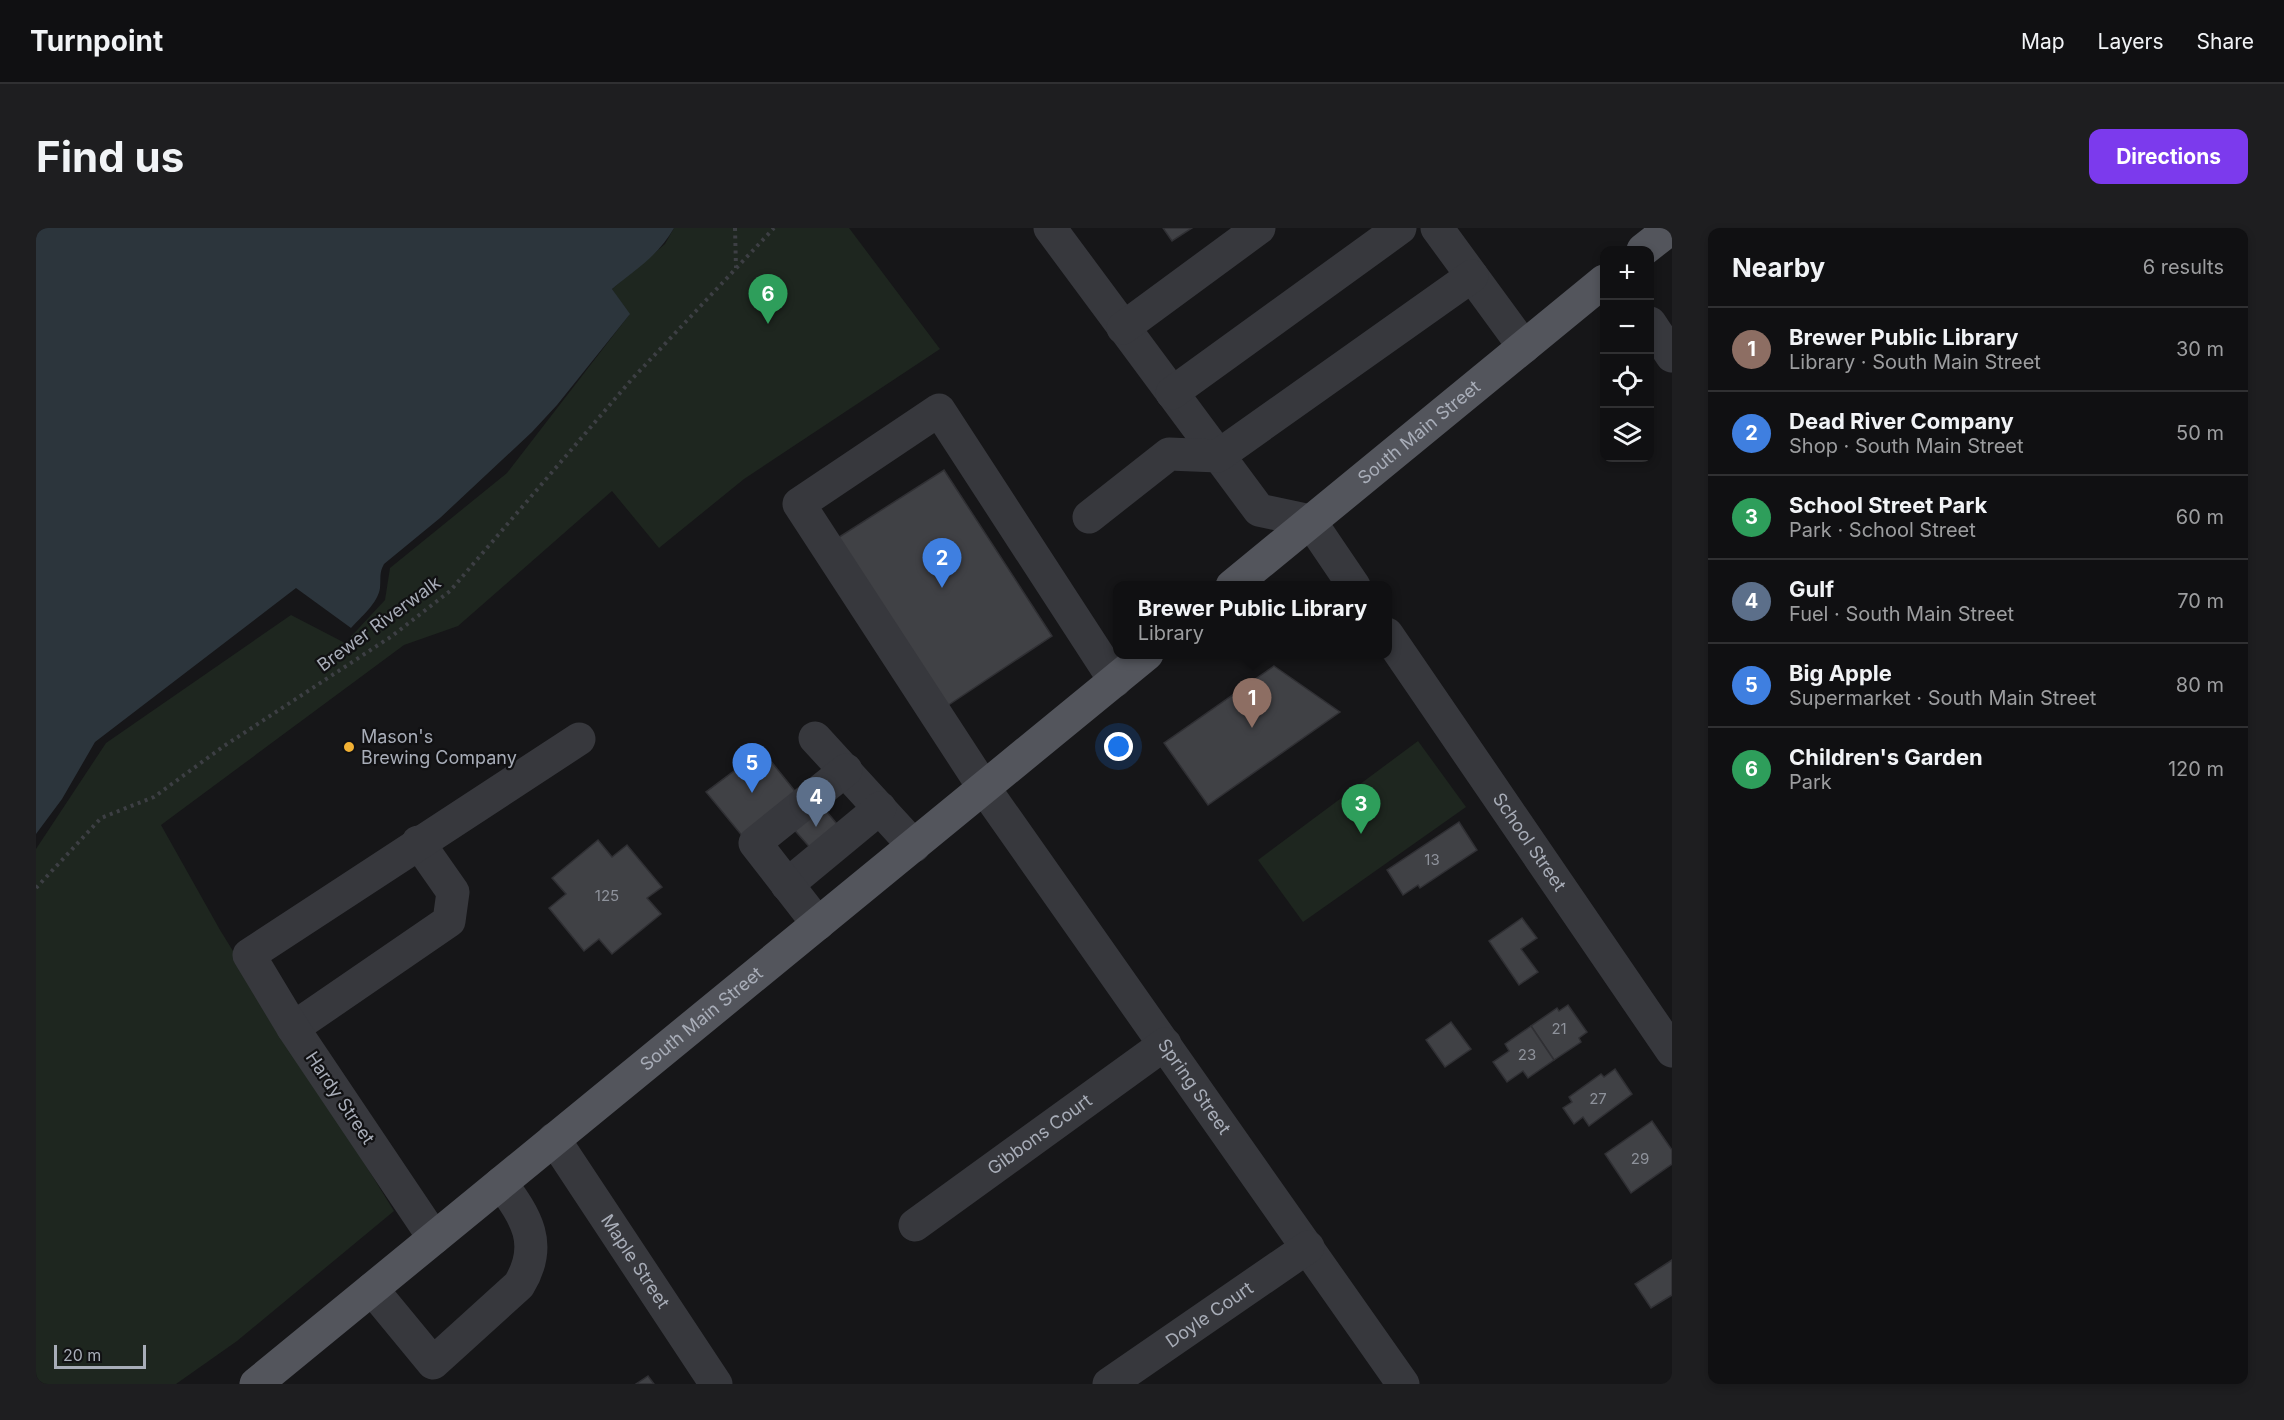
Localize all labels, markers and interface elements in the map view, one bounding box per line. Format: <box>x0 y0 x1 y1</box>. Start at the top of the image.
text: Turnpoint <box>30 24 163 58</box>
text: Map <box>2021 29 2065 54</box>
text: Layers <box>2098 29 2164 54</box>
text: Share <box>2197 29 2254 54</box>
button: Directions <box>2089 129 2248 184</box>
text: Find us <box>36 131 184 182</box>
map controls <box>1600 246 1654 462</box>
button: + <box>1600 246 1654 300</box>
text: Nearby <box>1732 252 1825 283</box>
text: 6 results <box>2143 255 2224 279</box>
pin: 6 <box>748 274 788 324</box>
button: − <box>1600 300 1654 354</box>
text: Brewer Public Library <box>1789 324 2019 350</box>
text: 1 <box>1747 337 1756 361</box>
text: 30 m <box>2176 337 2224 361</box>
text: Library · South Main Street <box>1789 350 2041 374</box>
button: locate <box>1600 354 1654 408</box>
street label: South Main Street <box>1353 376 1484 488</box>
button: layers <box>1600 408 1654 462</box>
text: Dead River Company <box>1789 408 2014 434</box>
text: 2 <box>1745 421 1758 445</box>
text: 50 m <box>2176 421 2224 445</box>
text: Shop · South Main Street <box>1789 434 2024 458</box>
text: School Street Park <box>1789 492 1987 518</box>
text: 3 <box>1745 505 1758 529</box>
text: 60 m <box>2176 505 2224 529</box>
text: Park · School Street <box>1789 518 1976 542</box>
pin: 2 <box>922 538 962 588</box>
street label: Brewer Riverwalk <box>313 572 445 675</box>
text: Gulf <box>1789 576 1834 602</box>
popup <box>1113 581 1392 659</box>
text: 4 <box>1745 589 1758 613</box>
text: 70 m <box>2177 589 2224 613</box>
text: Brewer Public Library <box>1138 595 1367 621</box>
text: Fuel · South Main Street <box>1789 602 2014 626</box>
text: Library <box>1138 621 1204 645</box>
text: Big Apple <box>1789 660 1892 686</box>
text: 5 <box>1745 673 1758 697</box>
text: 80 m <box>2176 673 2224 697</box>
pin: 1 <box>1232 678 1272 728</box>
text: Supermarket · South Main Street <box>1789 686 2096 710</box>
place label: Mason's Brewing Company <box>361 726 517 768</box>
your location <box>1104 732 1133 761</box>
marker: Mason's Brewing Company <box>342 740 356 754</box>
pin: 5 <box>732 744 772 793</box>
text: Children's Garden <box>1789 744 1983 770</box>
text: 6 <box>1745 757 1758 781</box>
text: 120 m <box>2168 757 2224 781</box>
text: Park <box>1789 770 1832 794</box>
pin: 4 <box>796 778 836 827</box>
pin: 3 <box>1342 784 1380 834</box>
street label: School Street <box>1489 789 1571 895</box>
house number: 13 <box>1424 850 1440 869</box>
house number: 125 <box>595 886 619 905</box>
street label: South Main Street <box>636 962 767 1075</box>
house number: 21 <box>1551 1019 1567 1038</box>
street label: Spring Street <box>1154 1035 1235 1138</box>
house number: 23 <box>1518 1045 1536 1064</box>
street label: Hardy Street <box>302 1047 379 1148</box>
house number: 27 <box>1589 1089 1607 1108</box>
street label: Gibbons Court <box>983 1090 1096 1179</box>
house number: 29 <box>1631 1149 1649 1168</box>
street label: Maple Street <box>597 1210 674 1312</box>
street label: Doyle Court <box>1162 1277 1257 1352</box>
scale bar <box>54 1342 146 1370</box>
text: 20 m <box>63 1345 101 1365</box>

